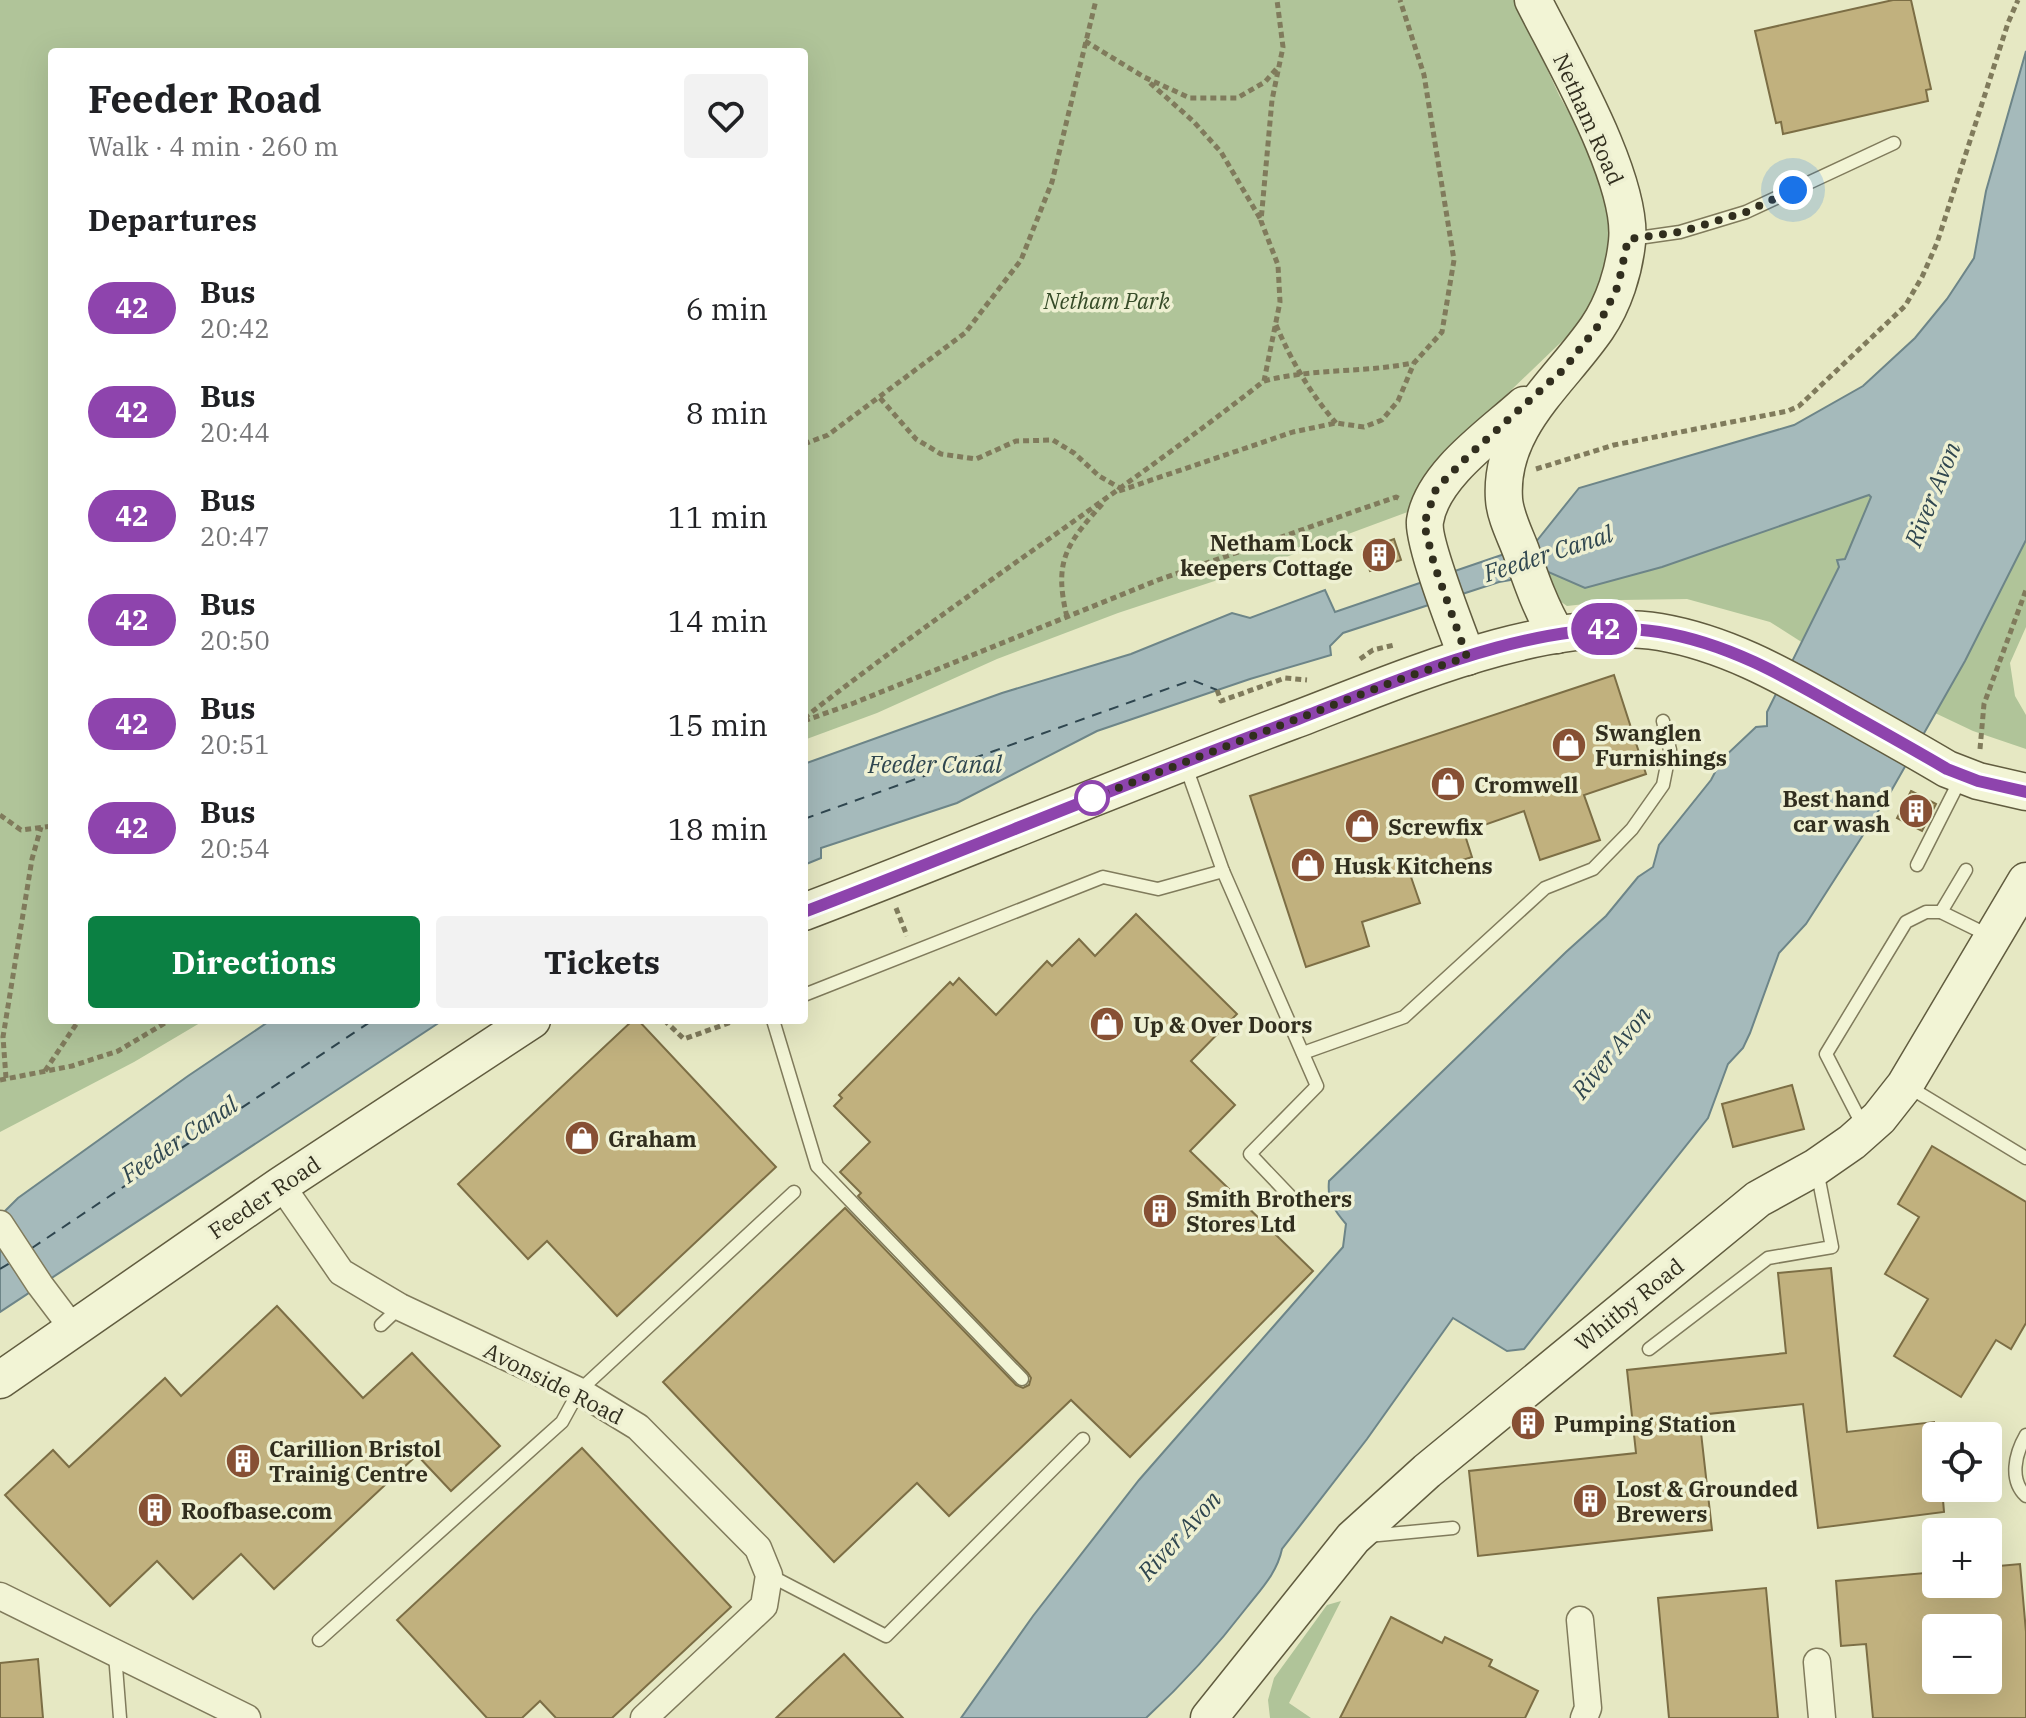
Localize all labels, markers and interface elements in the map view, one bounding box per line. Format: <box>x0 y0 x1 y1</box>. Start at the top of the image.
street label: Netham Road <box>1547 49 1631 189</box>
text: Feeder Road <box>88 74 322 123</box>
button: heart <box>684 74 768 158</box>
text: Walk · 4 min · 260 m <box>88 129 339 163</box>
your location <box>1773 170 1813 210</box>
text: Departures <box>88 200 257 239</box>
text: Bus <box>200 272 255 311</box>
park label: Netham Park <box>1043 286 1170 315</box>
text: 42 <box>115 289 149 326</box>
text: 6 min <box>686 289 768 328</box>
text: 20:42 <box>200 311 270 345</box>
text: Bus <box>200 376 255 415</box>
text: 42 <box>115 393 149 430</box>
text: 8 min <box>686 393 768 432</box>
text: 20:44 <box>200 415 270 449</box>
water label: River Avon <box>1896 437 1968 552</box>
text: Bus <box>200 480 255 519</box>
text: 42 <box>115 497 149 534</box>
text: 11 min <box>668 497 768 536</box>
water label: Feeder Canal <box>1478 517 1618 589</box>
text: 20:47 <box>200 519 270 553</box>
place label: Netham Lock keepers Cottage <box>1180 528 1353 582</box>
building icon: Netham Lock keepers Cottage <box>1360 536 1398 574</box>
text: Bus <box>200 584 255 623</box>
text: 42 <box>115 601 149 638</box>
text: 14 min <box>668 601 768 640</box>
line badge: 42 <box>1568 603 1640 655</box>
text: 42 <box>1587 610 1621 647</box>
text: 20:50 <box>200 623 270 657</box>
text: Bus <box>200 688 255 727</box>
text: 42 <box>115 705 149 742</box>
text: 15 min <box>668 705 768 744</box>
place label: Swanglen Furnishings <box>1595 718 1727 772</box>
shop icon: Swanglen Furnishings <box>1550 726 1588 764</box>
text: 20:51 <box>200 727 270 761</box>
water label: Feeder Canal <box>867 748 1003 780</box>
shop icon: Cromwell <box>1429 765 1467 803</box>
place label: Cromwell <box>1474 770 1578 799</box>
unlabelled marker <box>1075 781 1109 815</box>
place label: Best hand car wash <box>1782 784 1890 838</box>
text: Bus <box>200 792 255 831</box>
building icon: Best hand car wash <box>1897 792 1935 830</box>
shop icon: Screwfix <box>1343 807 1381 845</box>
text: 42 <box>115 809 149 846</box>
text: 18 min <box>668 809 768 848</box>
place label: Screwfix <box>1388 812 1483 841</box>
text: 20:54 <box>200 831 270 865</box>
shop icon: Husk Kitchens <box>1289 846 1327 884</box>
place label: Husk Kitchens <box>1334 851 1493 880</box>
button: Directions <box>88 916 420 1008</box>
button: Tickets <box>436 916 768 1008</box>
water label: River Avon <box>1563 999 1658 1106</box>
shop icon: Up & Over Doors <box>1088 1005 1126 1043</box>
place label: Up & Over Doors <box>1133 1010 1312 1039</box>
water label: Feeder Canal <box>114 1088 245 1190</box>
shop icon: Graham <box>563 1119 601 1157</box>
place label: Graham <box>608 1124 697 1153</box>
street label: Feeder Road <box>202 1149 326 1245</box>
place label: Smith Brothers Stores Ltd <box>1186 1184 1352 1238</box>
building icon: Smith Brothers Stores Ltd <box>1141 1192 1179 1230</box>
street label: Whitby Road <box>1569 1251 1689 1357</box>
street label: Avonside Road <box>479 1335 629 1431</box>
building icon: Pumping Station <box>1509 1404 1547 1442</box>
place label: Pumping Station <box>1554 1409 1736 1438</box>
map controls <box>1922 1422 2002 1694</box>
button: locate <box>1922 1422 2002 1502</box>
place label: Carillion Bristol Trainig Centre <box>269 1434 441 1488</box>
building icon: Carillion Bristol Trainig Centre <box>224 1442 262 1480</box>
place label: Lost & Grounded Brewers <box>1616 1474 1798 1528</box>
building icon: Lost & Grounded Brewers <box>1571 1482 1609 1520</box>
water label: River Avon <box>1130 1483 1228 1587</box>
building icon: Roofbase.com <box>136 1491 174 1529</box>
place label: Roofbase.com <box>181 1496 332 1525</box>
button: + <box>1922 1518 2002 1598</box>
button: − <box>1922 1614 2002 1694</box>

